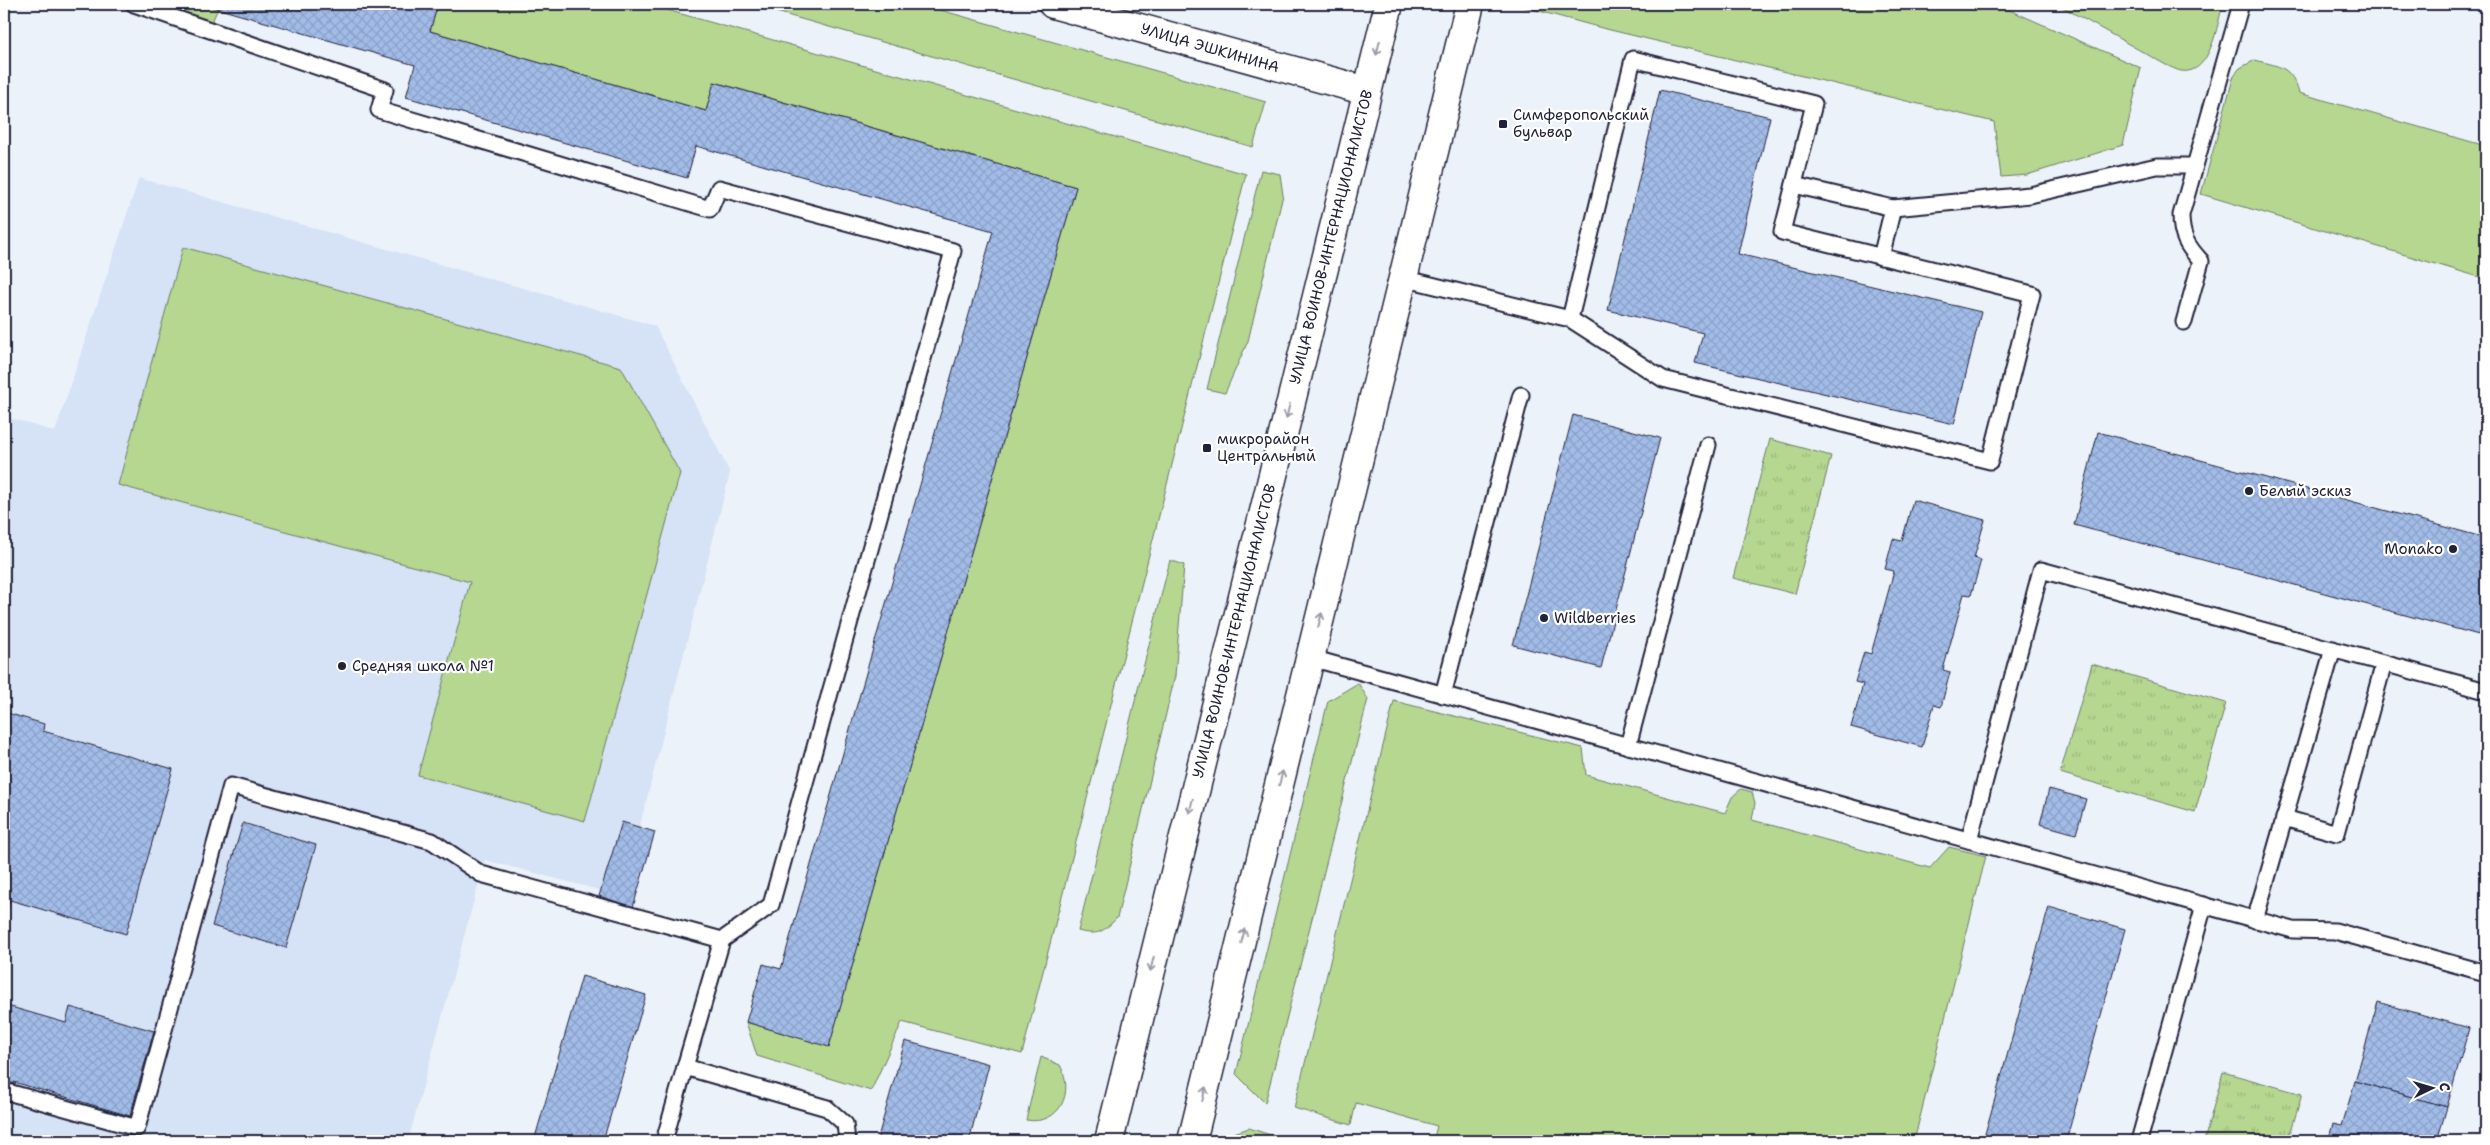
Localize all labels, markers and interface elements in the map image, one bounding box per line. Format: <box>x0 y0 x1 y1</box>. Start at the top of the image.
street label: УЛИЦА ЭШКИНИНА <box>1138 19 1282 77</box>
one-way arrow <box>1373 39 1382 55</box>
street label: УЛИЦА ВОИНОВ-ИНТЕРНАЦИОНАЛИСТОВ <box>1285 88 1377 386</box>
place label: Симферопольский бульвар <box>1513 105 1649 142</box>
marker: Симферопольский бульвар <box>1497 118 1509 130</box>
one-way arrow <box>1283 402 1292 418</box>
place label: микрорайон Центральный <box>1217 429 1316 466</box>
marker: микрорайон Центральный <box>1201 442 1213 454</box>
place label: Белый эскиз <box>2259 481 2351 501</box>
street label: УЛИЦА ВОИНОВ-ИНТЕРНАЦИОНАЛИСТОВ <box>1188 482 1280 780</box>
marker: Белый эскиз <box>2243 485 2255 497</box>
place label: Monako <box>2384 539 2443 559</box>
marker: Monako <box>2447 543 2459 555</box>
place label: Wildberries <box>1554 608 1636 628</box>
marker: Wildberries <box>1538 612 1550 624</box>
one-way arrow <box>1316 613 1325 629</box>
place label: Средняя школа №1 <box>352 656 494 676</box>
marker: Средняя школа №1 <box>336 660 348 672</box>
one-way arrow <box>1277 771 1286 787</box>
one-way arrow <box>1186 798 1195 814</box>
one-way arrow <box>1239 929 1248 945</box>
one-way arrow <box>1147 956 1156 972</box>
north arrow <box>2408 1062 2458 1112</box>
text: С <box>2436 1082 2454 1092</box>
one-way arrow <box>1200 1086 1209 1102</box>

